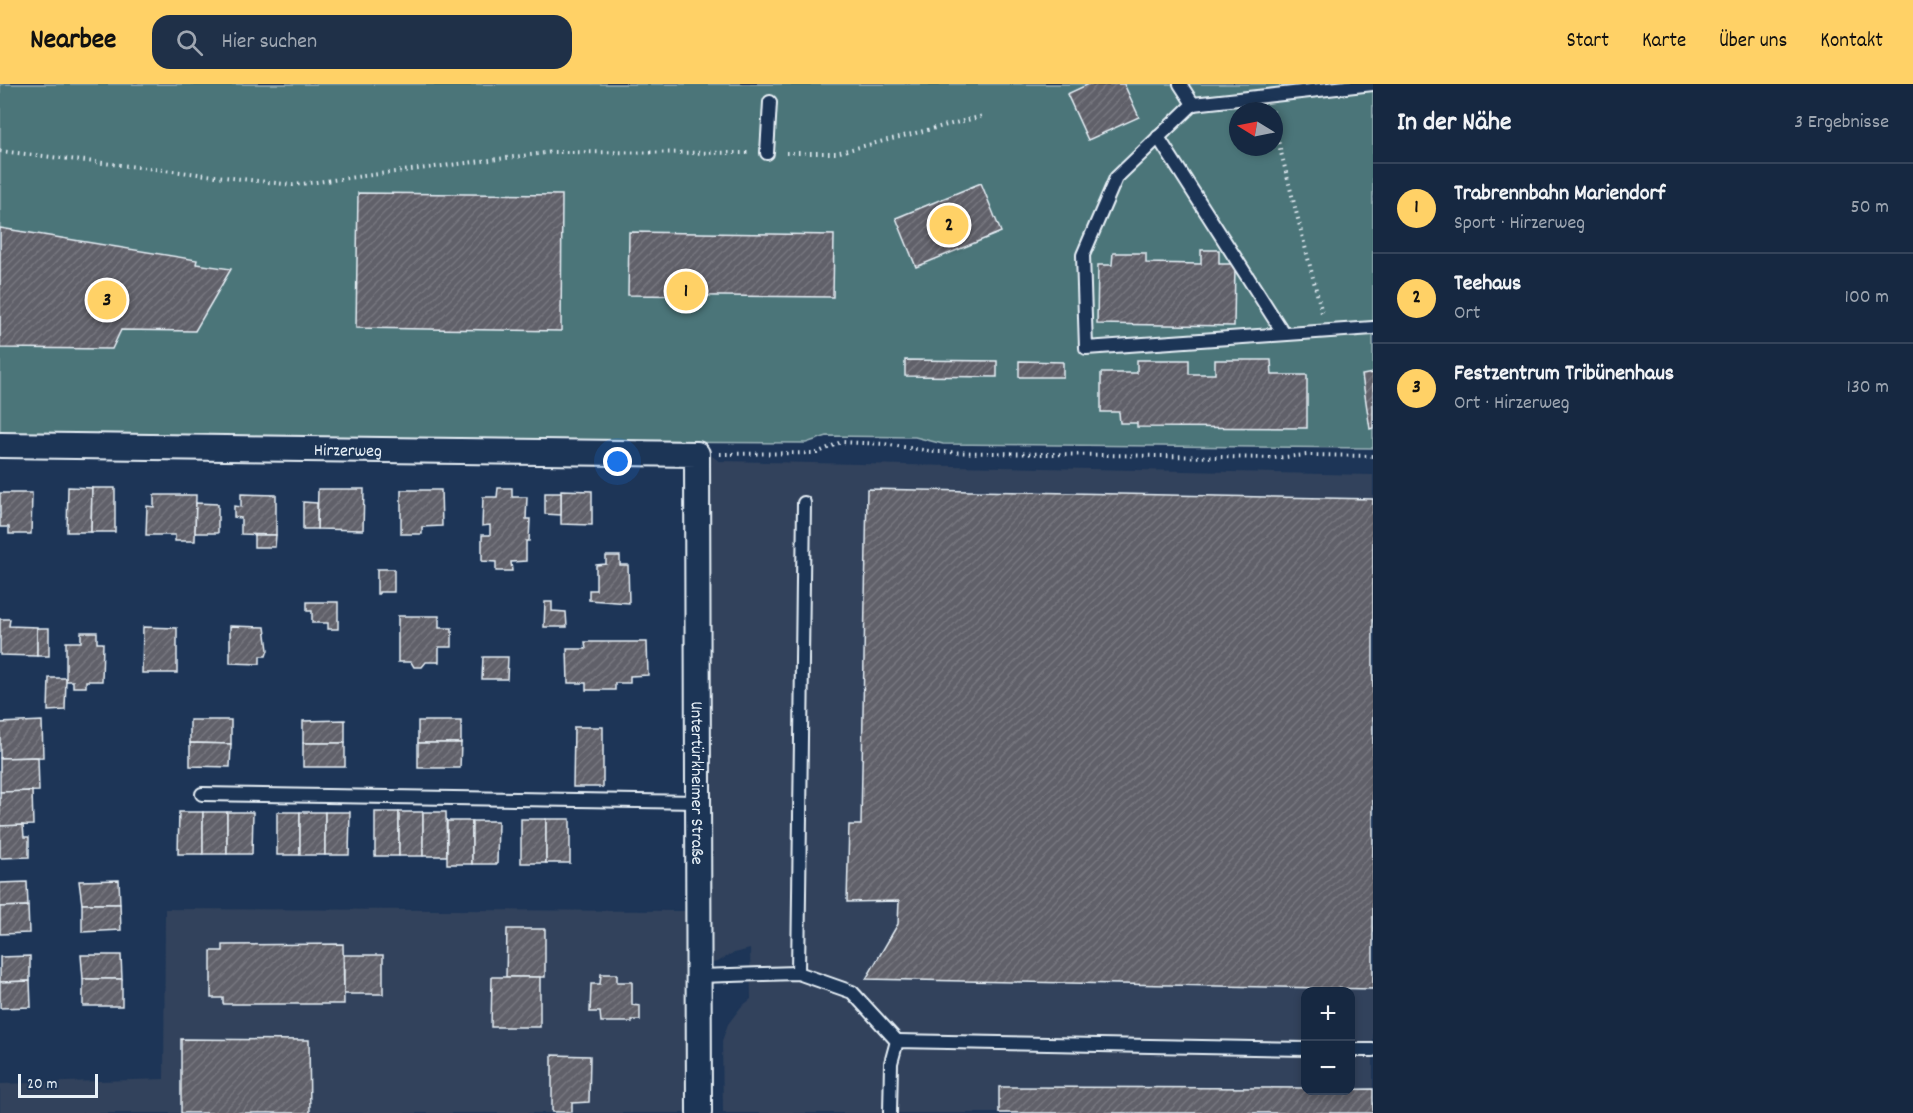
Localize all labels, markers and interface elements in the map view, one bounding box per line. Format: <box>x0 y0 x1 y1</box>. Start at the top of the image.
search box <box>152 15 572 69</box>
text: Nearbee <box>30 22 116 62</box>
icon: search <box>173 26 206 59</box>
text: Hier suchen <box>221 27 317 58</box>
text: Start <box>1567 27 1609 57</box>
text: Karte <box>1642 27 1686 57</box>
text: Über uns <box>1719 27 1787 57</box>
text: Kontakt <box>1820 27 1883 57</box>
north arrow <box>1229 102 1283 156</box>
text: In der Nähe <box>1397 105 1511 142</box>
text: 3 Ergebnisse <box>1794 109 1889 137</box>
text: Trabrennbahn Mariendorf <box>1454 179 1665 210</box>
text: 1 <box>1414 194 1419 222</box>
text: 50 m <box>1851 194 1889 222</box>
pin: 2 <box>930 202 968 248</box>
text: Sport · Hirzerweg <box>1454 210 1585 238</box>
pin: 1 <box>666 268 706 314</box>
text: Teehaus <box>1454 269 1521 300</box>
pin: 3 <box>88 278 126 322</box>
text: 2 <box>1412 284 1421 312</box>
text: 100 m <box>1845 284 1889 312</box>
text: Ort <box>1454 300 1480 328</box>
text: Festzentrum Tribünenhaus <box>1454 359 1674 390</box>
text: 3 <box>1412 374 1421 402</box>
text: 130 m <box>1847 374 1889 402</box>
text: Ort · Hirzerweg <box>1454 390 1570 418</box>
street label: Hirzerweg <box>314 439 382 465</box>
your location <box>603 447 632 476</box>
street label: Untertürkheimer Straße <box>683 701 708 865</box>
map controls <box>1301 987 1355 1095</box>
button: + <box>1301 987 1355 1041</box>
button: − <box>1301 1041 1355 1095</box>
scale bar <box>18 1071 98 1098</box>
text: 20 m <box>27 1073 57 1096</box>

